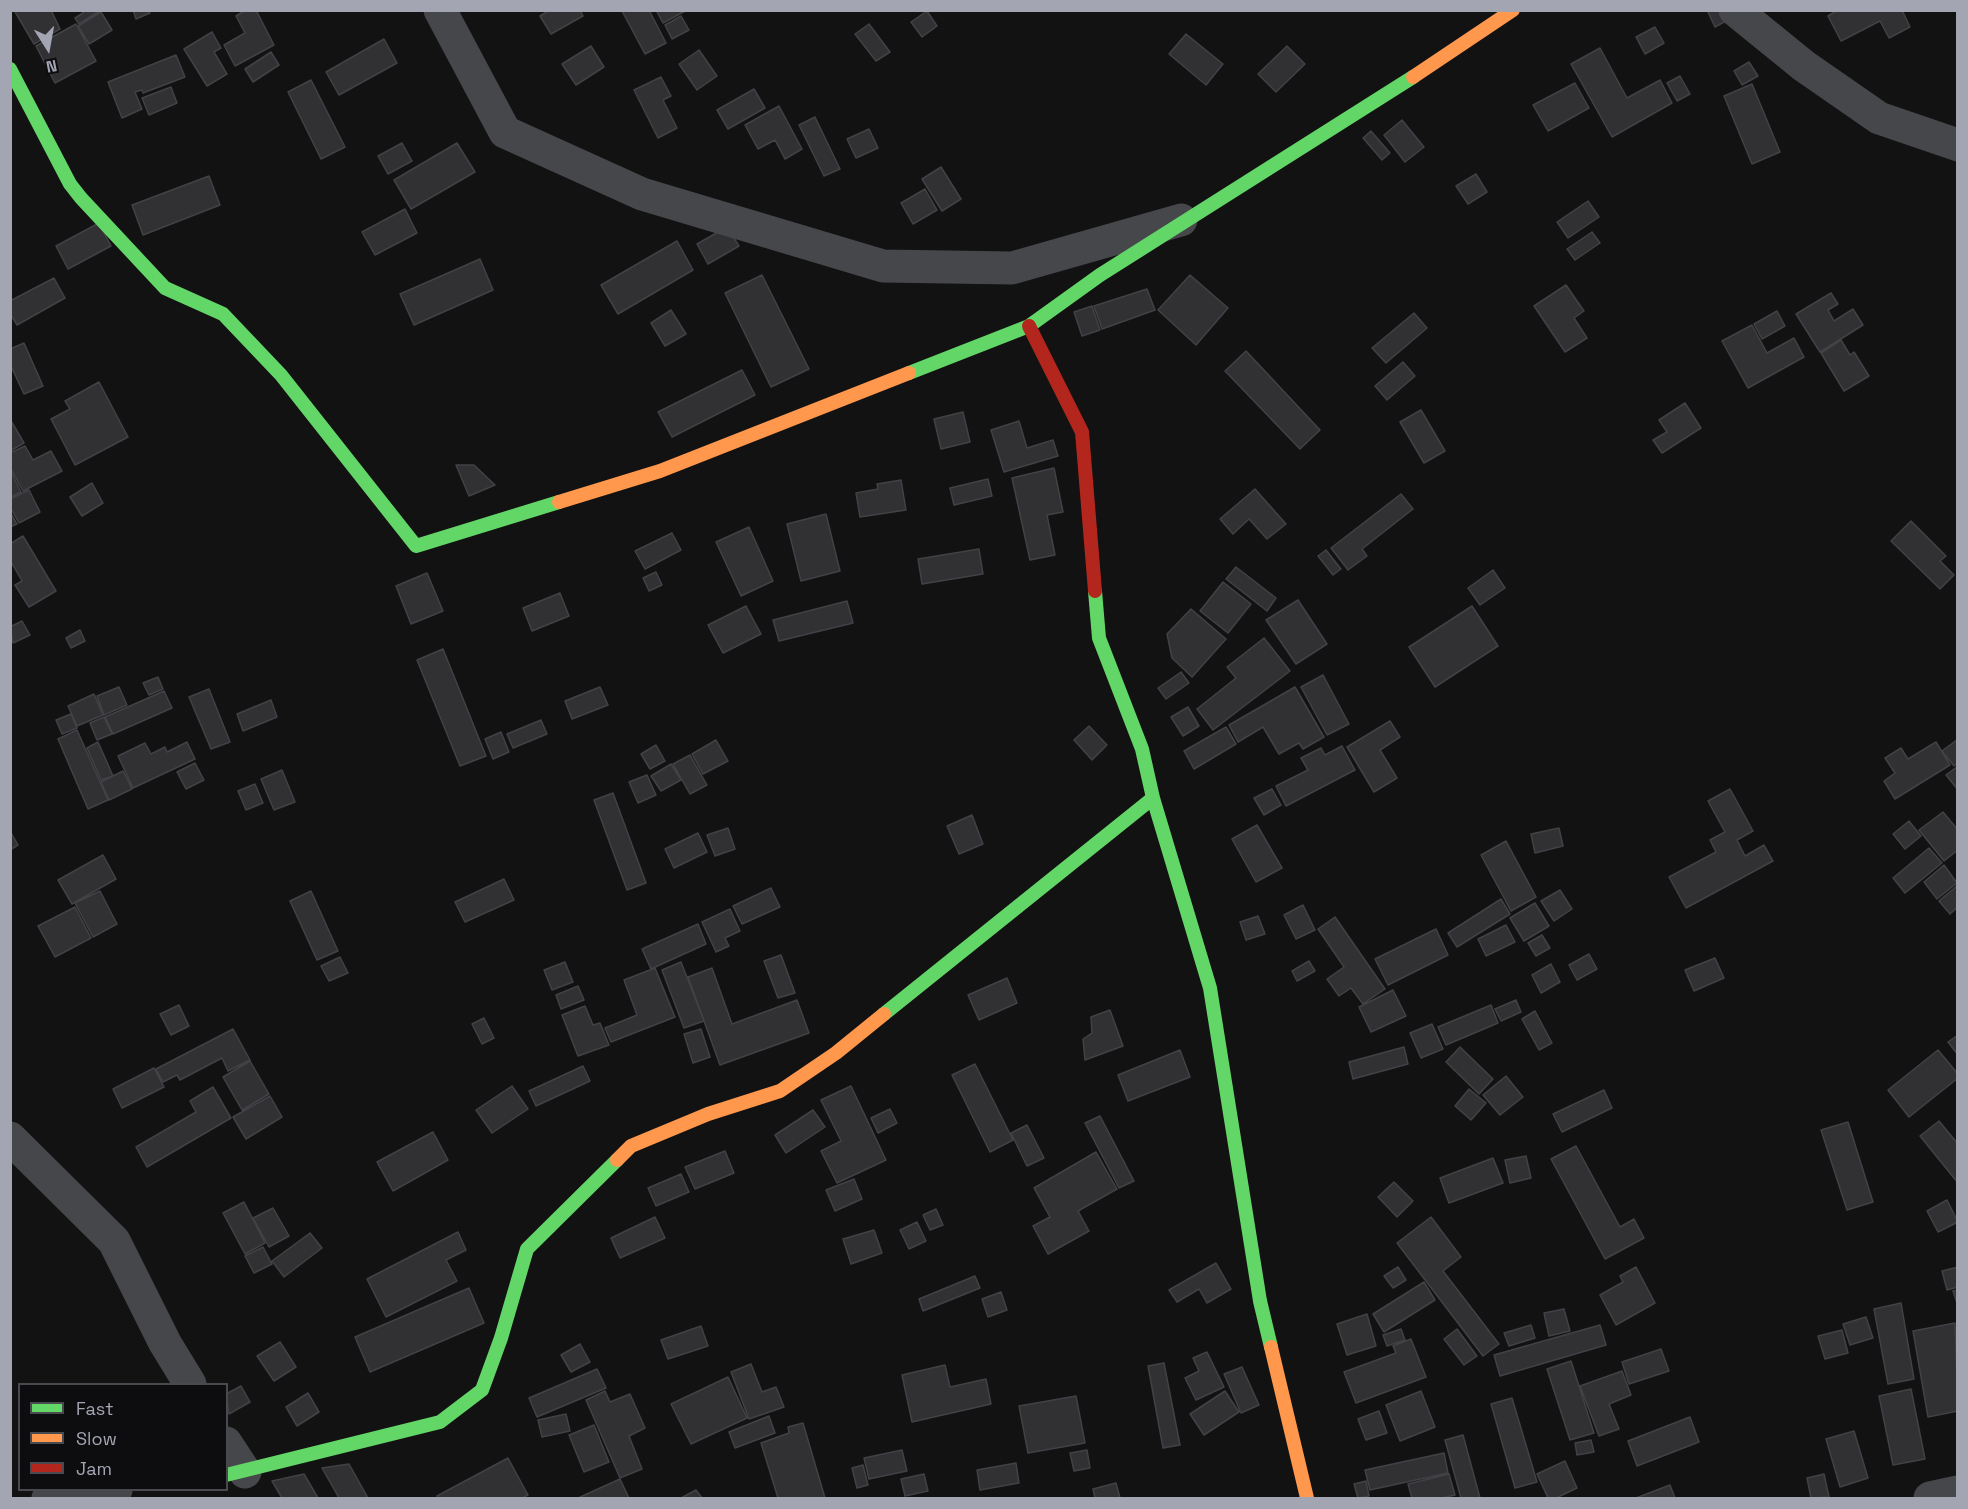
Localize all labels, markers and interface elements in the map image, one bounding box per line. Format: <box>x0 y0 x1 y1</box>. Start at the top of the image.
north arrow <box>18 18 78 78</box>
text: N <box>44 55 59 77</box>
legend <box>18 1383 228 1491</box>
text: Fast <box>76 1397 113 1420</box>
text: Slow <box>76 1427 117 1450</box>
text: Jam <box>76 1457 112 1480</box>

